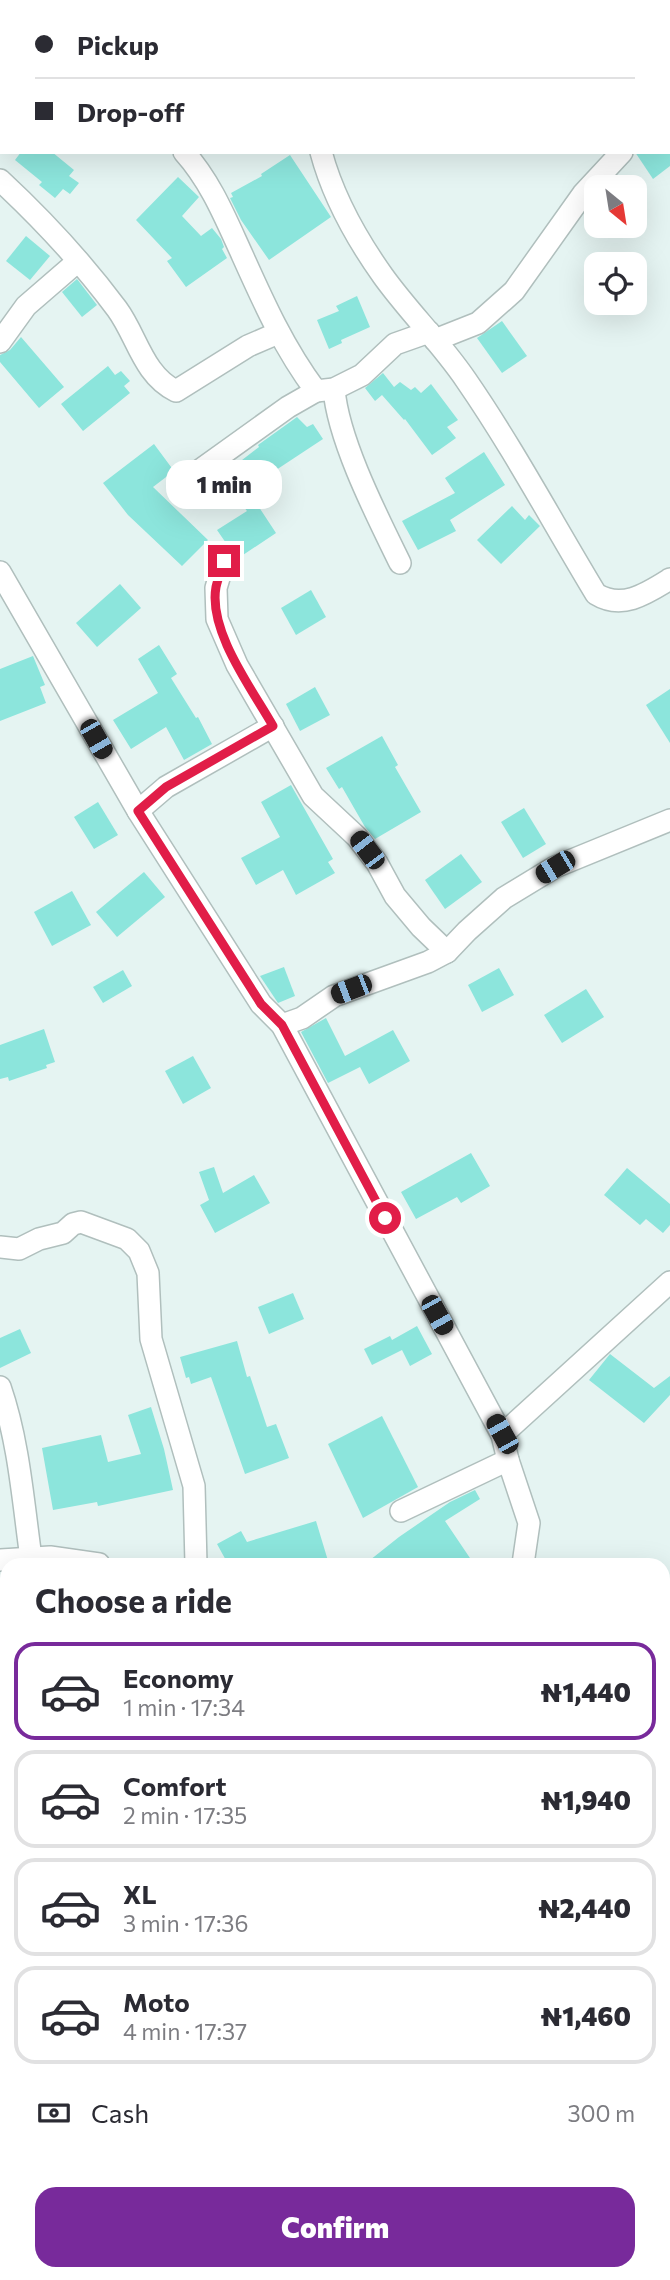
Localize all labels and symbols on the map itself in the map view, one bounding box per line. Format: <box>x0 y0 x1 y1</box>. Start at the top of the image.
north arrow <box>584 175 648 238</box>
callout: 1 min <box>166 460 282 508</box>
route end <box>208 545 240 577</box>
car <box>77 716 116 762</box>
car <box>346 827 389 873</box>
car <box>532 847 579 887</box>
car <box>328 972 375 1006</box>
route start <box>369 1202 401 1234</box>
car <box>418 1292 457 1338</box>
car <box>483 1411 522 1457</box>

